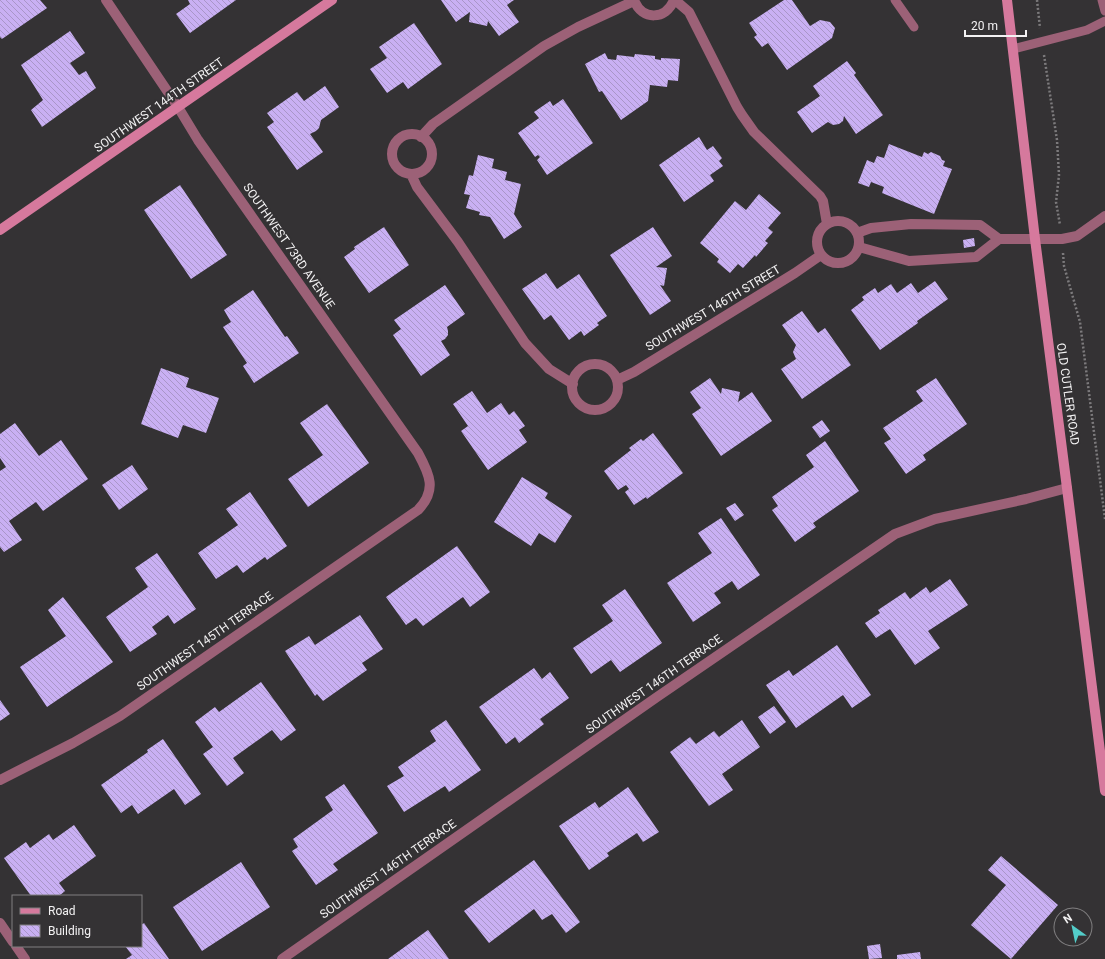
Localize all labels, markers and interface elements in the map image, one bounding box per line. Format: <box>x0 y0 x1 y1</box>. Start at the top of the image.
scale bar <box>965 12 1026 38</box>
text: 20 m <box>971 19 998 33</box>
street label: SOUTHWEST 144TH STREET <box>92 55 226 155</box>
street label: SOUTHWEST 73RD AVENUE <box>240 181 338 312</box>
street label: SOUTHWEST 146TH STREET <box>643 262 783 354</box>
street label: OLD CUTLER ROAD <box>1054 342 1082 446</box>
street label: SOUTHWEST 145TH TERRACE <box>134 588 276 694</box>
street label: SOUTHWEST 146TH TERRACE <box>583 631 725 737</box>
street label: SOUTHWEST 146TH TERRACE <box>317 816 459 922</box>
legend <box>12 895 142 947</box>
text: Road <box>48 904 76 918</box>
north arrow <box>1053 907 1093 947</box>
text: N <box>1061 911 1075 927</box>
text: Building <box>48 924 91 938</box>

